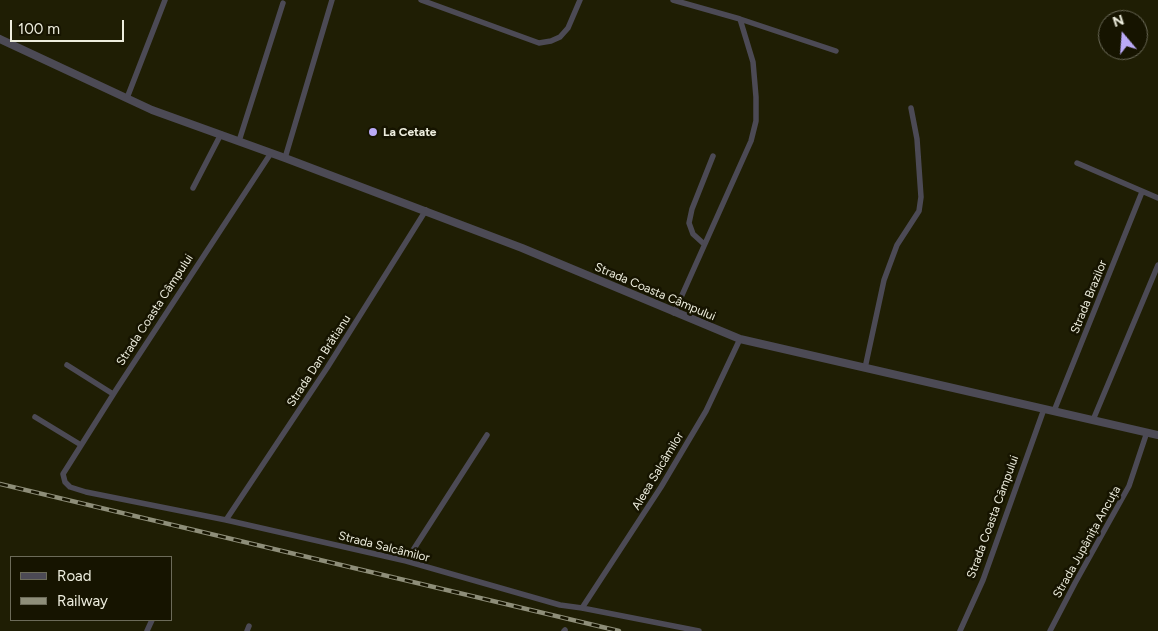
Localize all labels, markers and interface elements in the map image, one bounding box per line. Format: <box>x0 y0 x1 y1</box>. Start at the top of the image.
scale bar <box>12 10 126 42</box>
north arrow <box>1098 10 1148 60</box>
text: N <box>1111 11 1126 31</box>
text: 100 m <box>18 20 60 38</box>
place label: La Cetate <box>383 125 437 139</box>
marker: La Cetate <box>367 126 379 138</box>
street label: Strada Coasta Câmpului <box>114 252 196 368</box>
street label: Strada Brazilor <box>1068 258 1110 336</box>
street label: Strada Coasta Câmpului <box>592 260 718 324</box>
street label: Strada Dan Brătianu <box>284 312 354 410</box>
street label: Aleea Salcâmilor <box>629 429 687 513</box>
street label: Strada Coasta Câmpului <box>964 453 1022 581</box>
street label: Strada Jupânița Ancuța <box>1050 483 1124 601</box>
street label: Strada Salcâmilor <box>337 529 431 565</box>
legend <box>10 556 172 621</box>
text: Road <box>57 567 92 585</box>
text: Railway <box>57 592 108 610</box>

